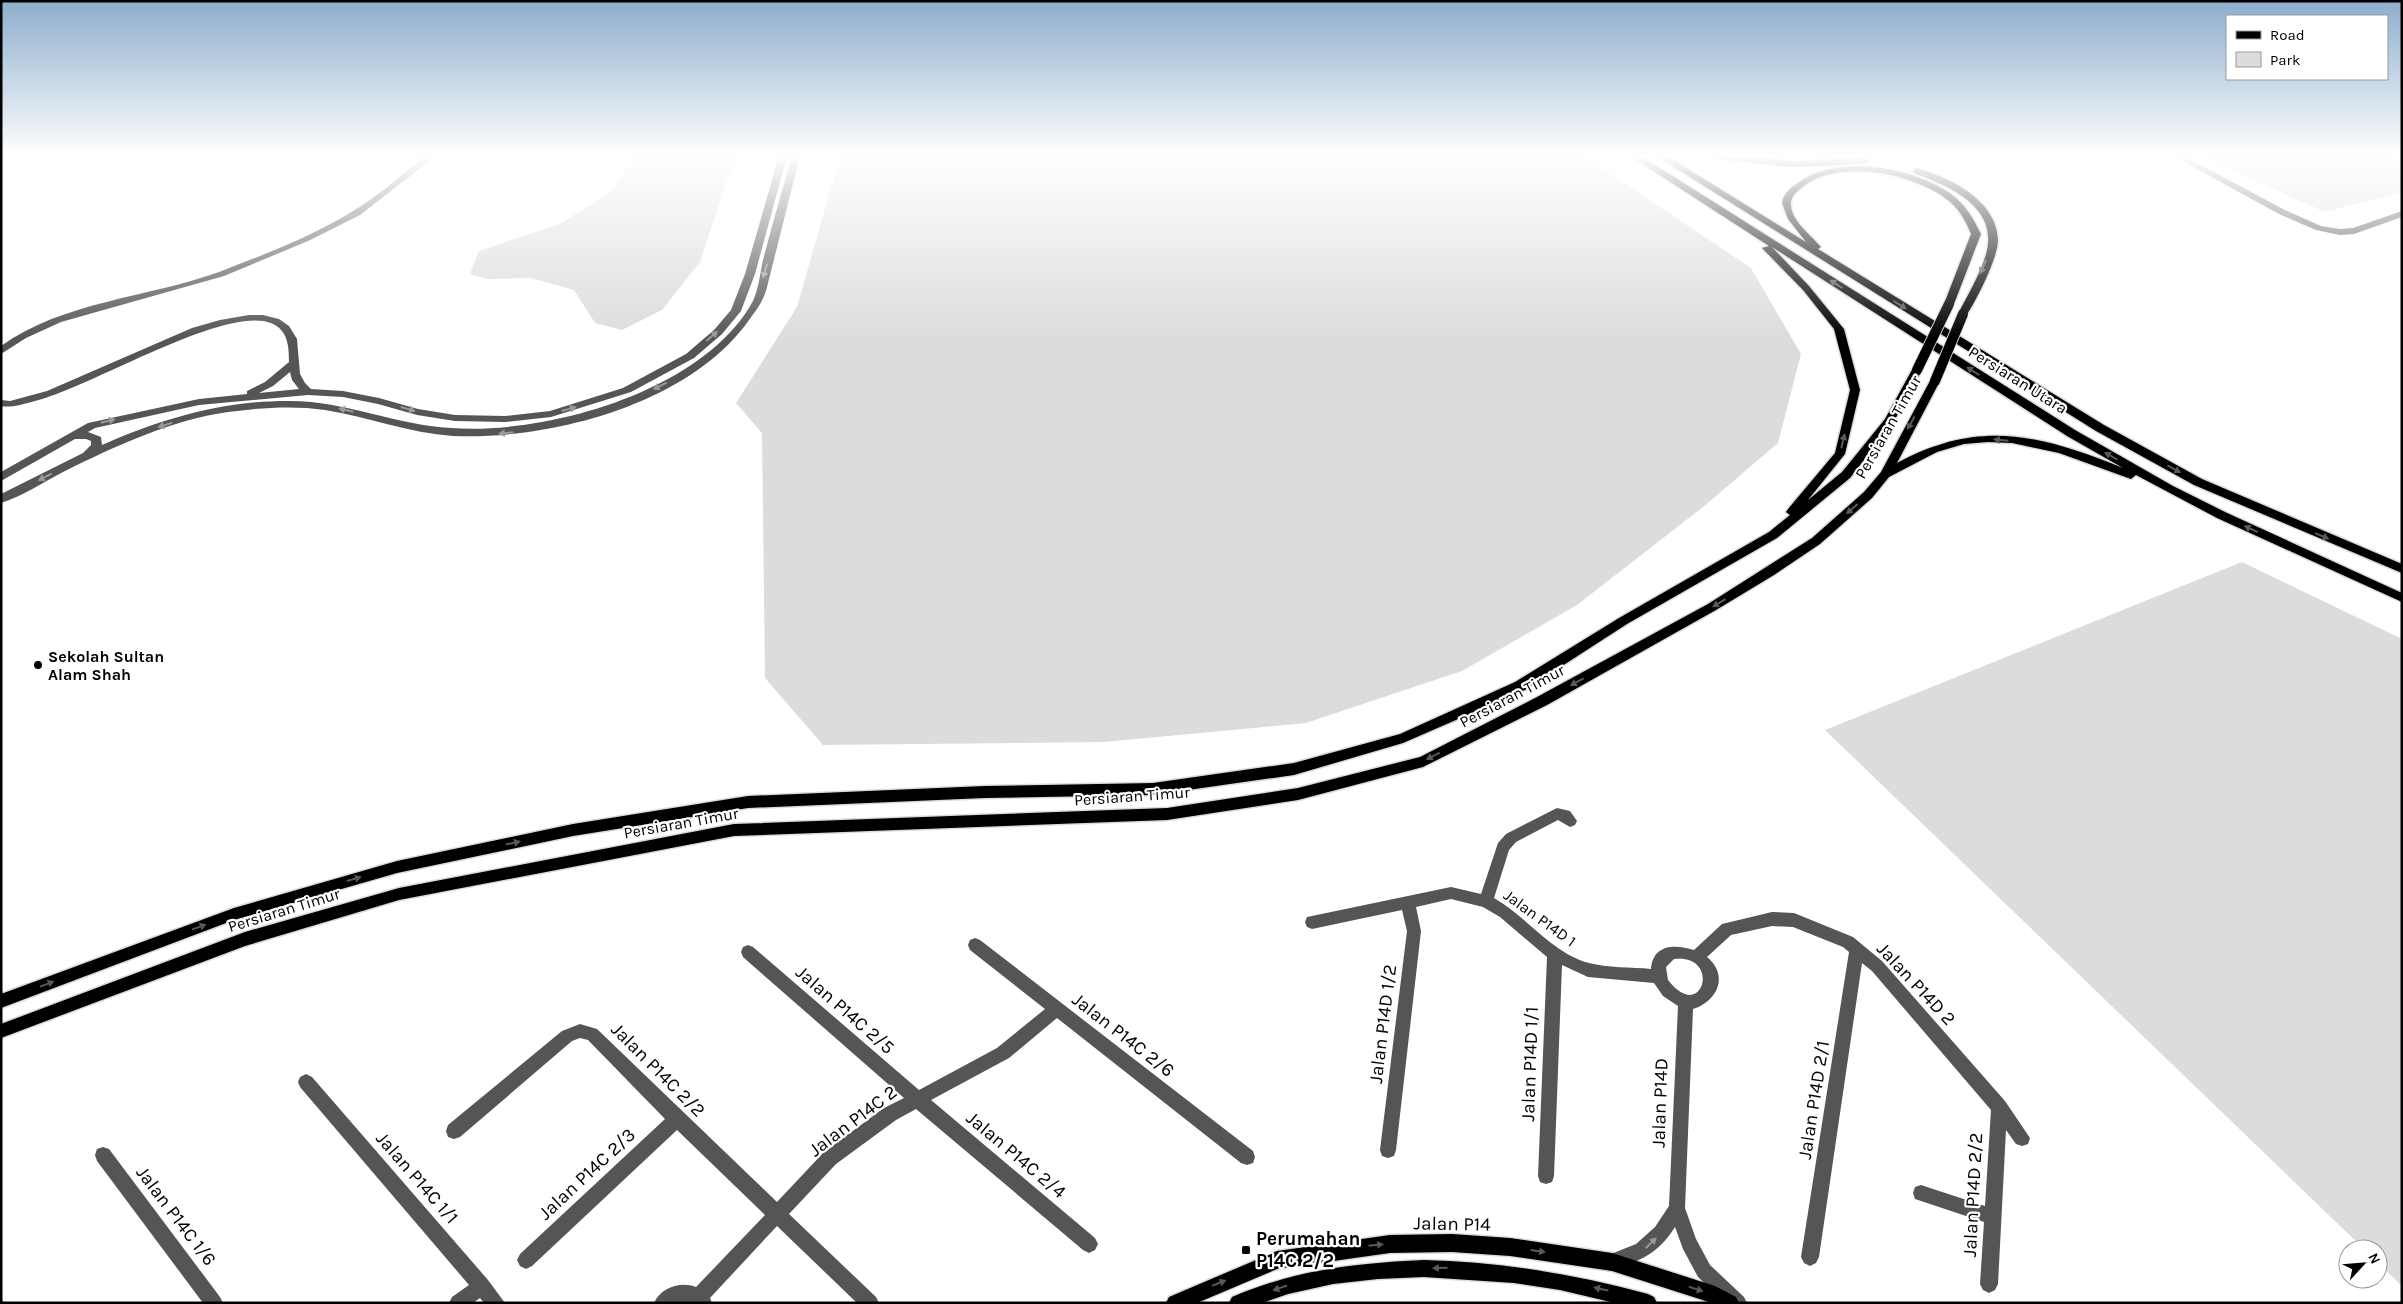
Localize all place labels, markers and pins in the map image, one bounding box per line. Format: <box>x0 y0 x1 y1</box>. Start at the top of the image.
place label: Sekolah Sultan Alam Shah <box>48 647 164 684</box>
marker: Sekolah Sultan Alam Shah <box>32 659 44 671</box>
place label: Perumahan P14C 2/2 <box>1256 1228 1360 1272</box>
marker: Perumahan P14C 2/2 <box>1240 1244 1252 1256</box>

